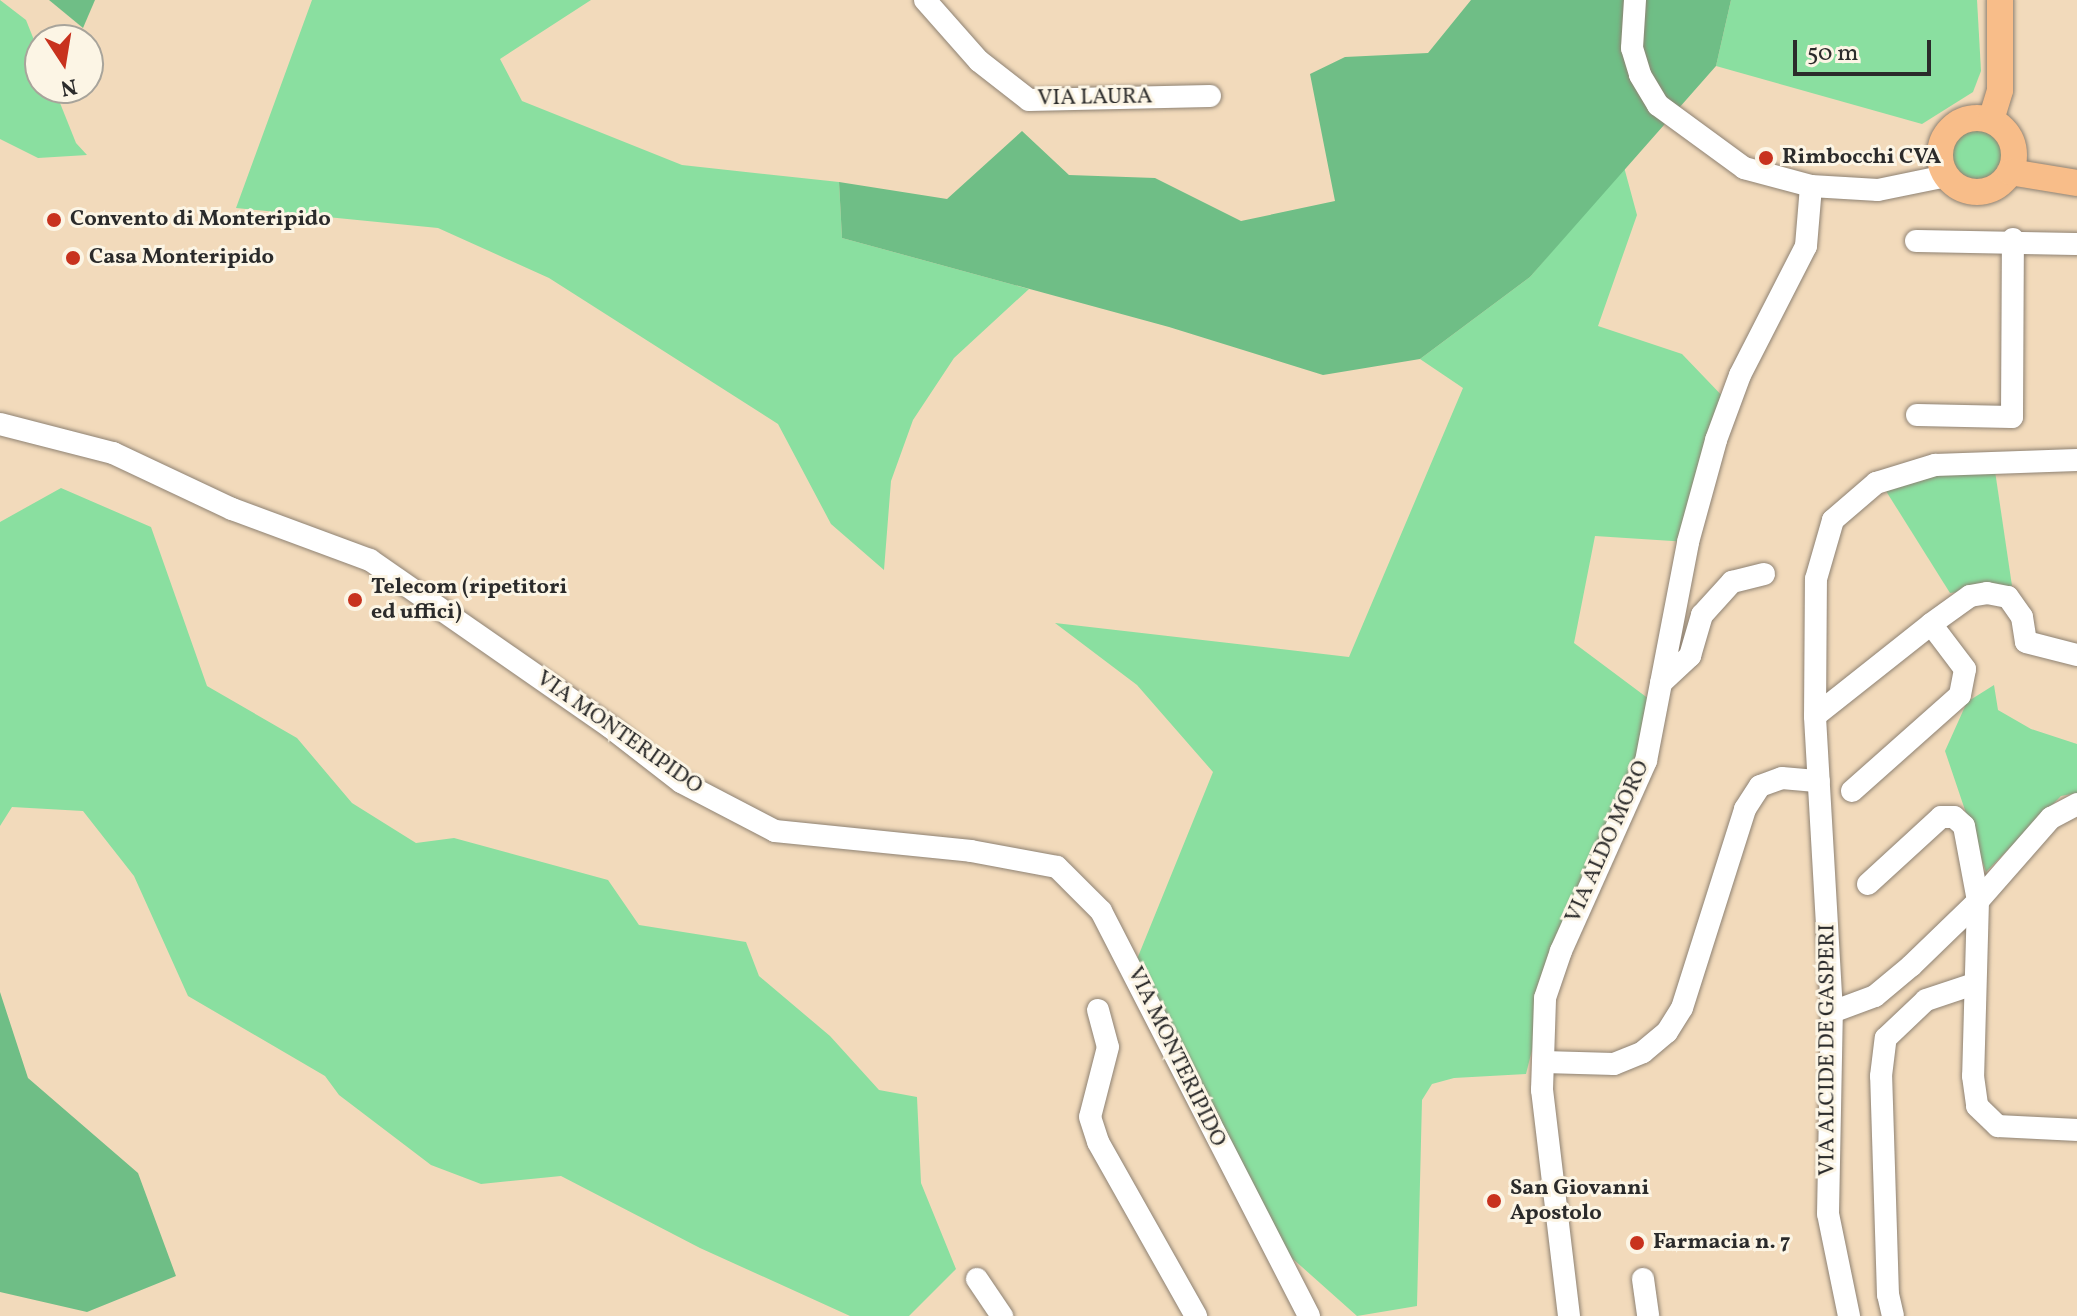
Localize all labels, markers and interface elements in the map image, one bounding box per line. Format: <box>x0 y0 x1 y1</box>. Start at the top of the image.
north arrow <box>24 24 104 104</box>
scale bar <box>1797 24 1935 74</box>
text: 50 m <box>1807 37 1859 71</box>
text: N <box>58 69 80 103</box>
street label: VIA LAURA <box>1037 84 1153 112</box>
place label: Rimbocchi CVA <box>1782 145 1941 171</box>
marker: Rimbocchi CVA <box>1757 149 1775 167</box>
place label: Convento di Monteripido <box>70 207 331 233</box>
marker: Convento di Monteripido <box>45 211 63 229</box>
place label: Casa Monteripido <box>89 245 274 271</box>
marker: Casa Monteripido <box>64 249 82 267</box>
place label: Telecom (ripetitori ed uffici) <box>371 574 567 626</box>
marker: Telecom (ripetitori ed uffici) <box>346 591 364 609</box>
street label: VIA MONTERIPIDO <box>531 666 707 800</box>
street label: VIA ALDO MORO <box>1560 757 1656 927</box>
street label: VIA ALCIDE DE GASPERI <box>1815 924 1841 1176</box>
street label: VIA MONTERIPIDO <box>1121 963 1231 1151</box>
place label: San Giovanni Apostolo <box>1510 1175 1649 1226</box>
marker: San Giovanni Apostolo <box>1485 1192 1503 1210</box>
place label: Farmacia n. 7 <box>1653 1230 1791 1256</box>
marker: Farmacia n. 7 <box>1628 1234 1646 1252</box>

